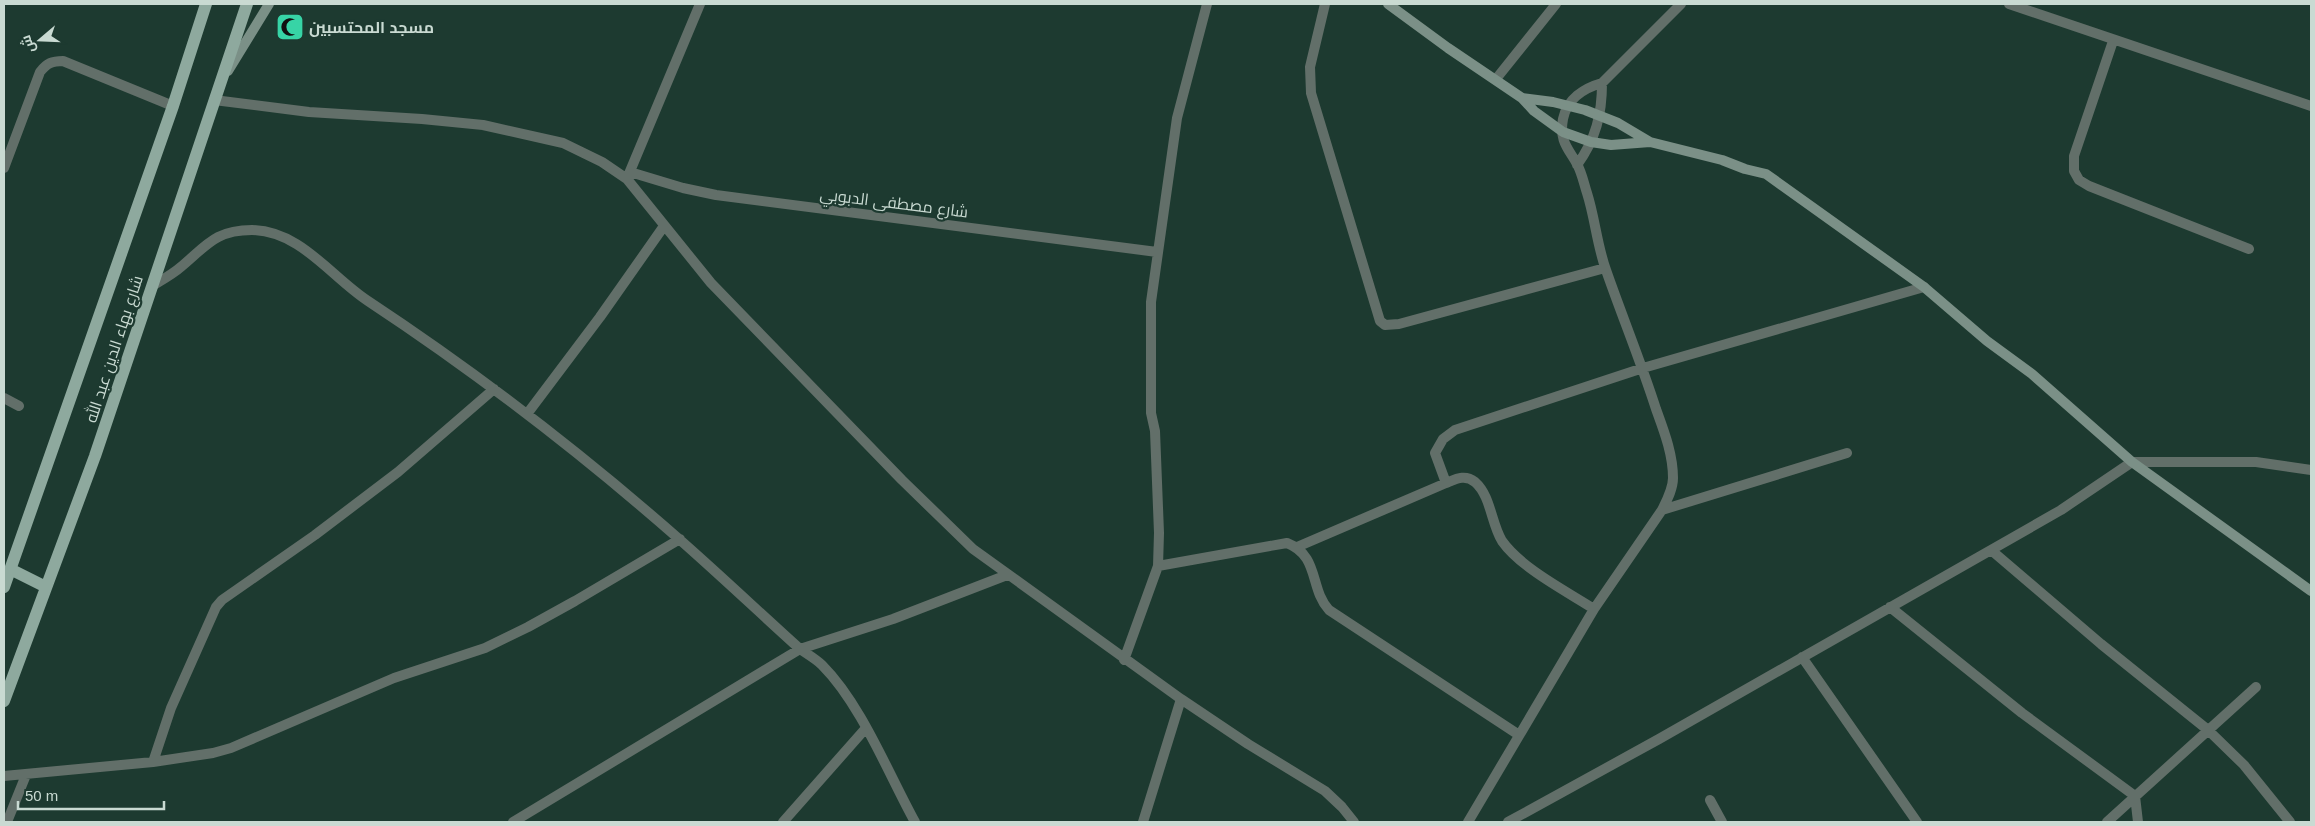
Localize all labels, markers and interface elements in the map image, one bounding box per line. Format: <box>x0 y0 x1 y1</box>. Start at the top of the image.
mosque icon: مسجد المحتسبين <box>275 12 305 42</box>
north arrow <box>15 15 65 65</box>
place label: مسجد المحتسبين <box>309 19 434 37</box>
text: ش <box>17 33 39 55</box>
street label: شارع مصطفى الدبوبي <box>818 185 969 226</box>
street label: شارع بهاء الدين عبد الله <box>80 273 149 426</box>
scale bar <box>18 778 164 810</box>
text: 50 m <box>25 787 58 804</box>

